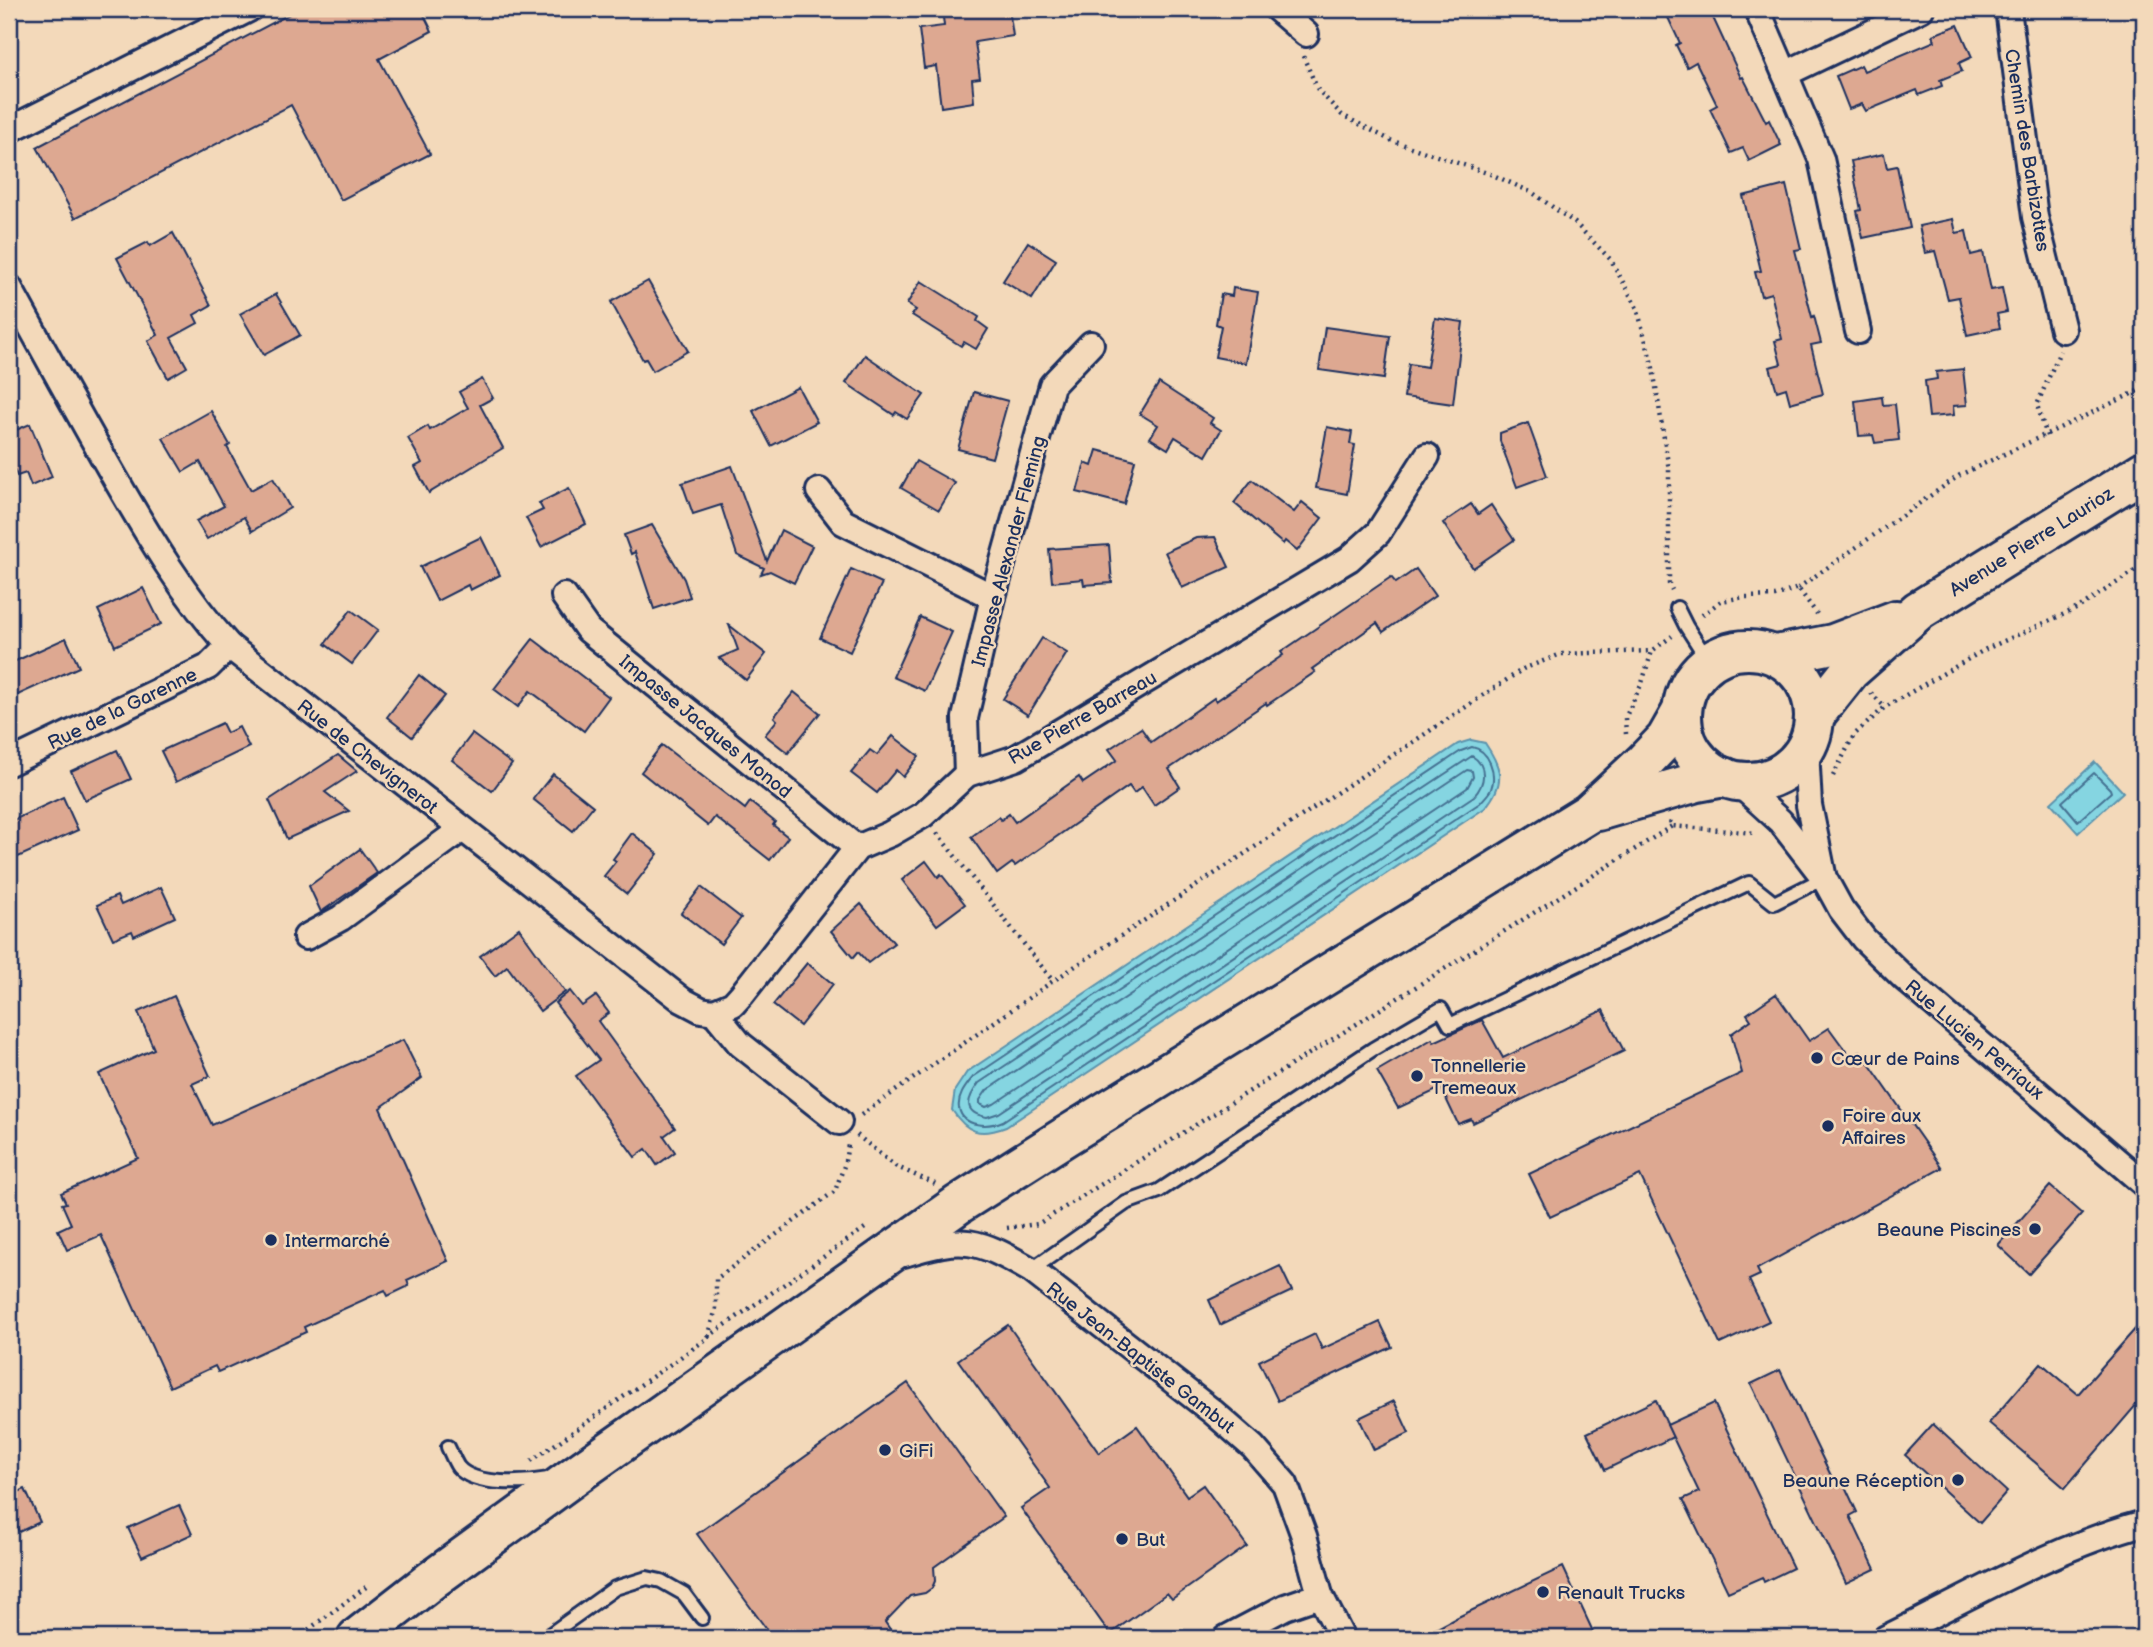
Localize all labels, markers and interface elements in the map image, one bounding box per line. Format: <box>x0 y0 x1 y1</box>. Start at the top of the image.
street label: Chemin des Barbizottes <box>1999 47 2054 253</box>
street label: Impasse Alexander Fleming <box>968 434 1051 669</box>
street label: Avenue Pierre Laurioz <box>1946 482 2119 602</box>
street label: Impasse Jacques Monod <box>614 651 796 804</box>
street label: Rue de la Garenne <box>44 663 201 755</box>
street label: Rue Pierre Barreau <box>1004 666 1161 770</box>
street label: Rue de Chevignerot <box>292 695 442 819</box>
street label: Rue Lucien Perriaux <box>1900 975 2048 1105</box>
place label: Cœur de Pains <box>1831 1048 1960 1071</box>
marker: Cœur de Pains <box>1809 1050 1825 1066</box>
place label: Tonnellerie Tremeaux <box>1431 1055 1526 1100</box>
marker: Tonnellerie Tremeaux <box>1409 1068 1425 1084</box>
place label: Foire aux Affaires <box>1842 1105 1921 1150</box>
marker: Foire aux Affaires <box>1820 1118 1836 1134</box>
place label: Beaune Piscines <box>1877 1219 2021 1242</box>
marker: Beaune Piscines <box>2027 1221 2043 1237</box>
place label: Intermarché <box>285 1230 390 1253</box>
marker: Intermarché <box>263 1232 279 1248</box>
street label: Rue Jean-Baptiste Gambut <box>1041 1278 1239 1439</box>
place label: GiFi <box>899 1440 933 1463</box>
marker: GiFi <box>877 1442 893 1458</box>
place label: Beaune Réception <box>1782 1470 1944 1493</box>
marker: Beaune Réception <box>1950 1472 1966 1488</box>
place label: But <box>1136 1529 1166 1552</box>
marker: But <box>1114 1531 1130 1547</box>
place label: Renault Trucks <box>1557 1582 1685 1605</box>
marker: Renault Trucks <box>1535 1584 1551 1600</box>

